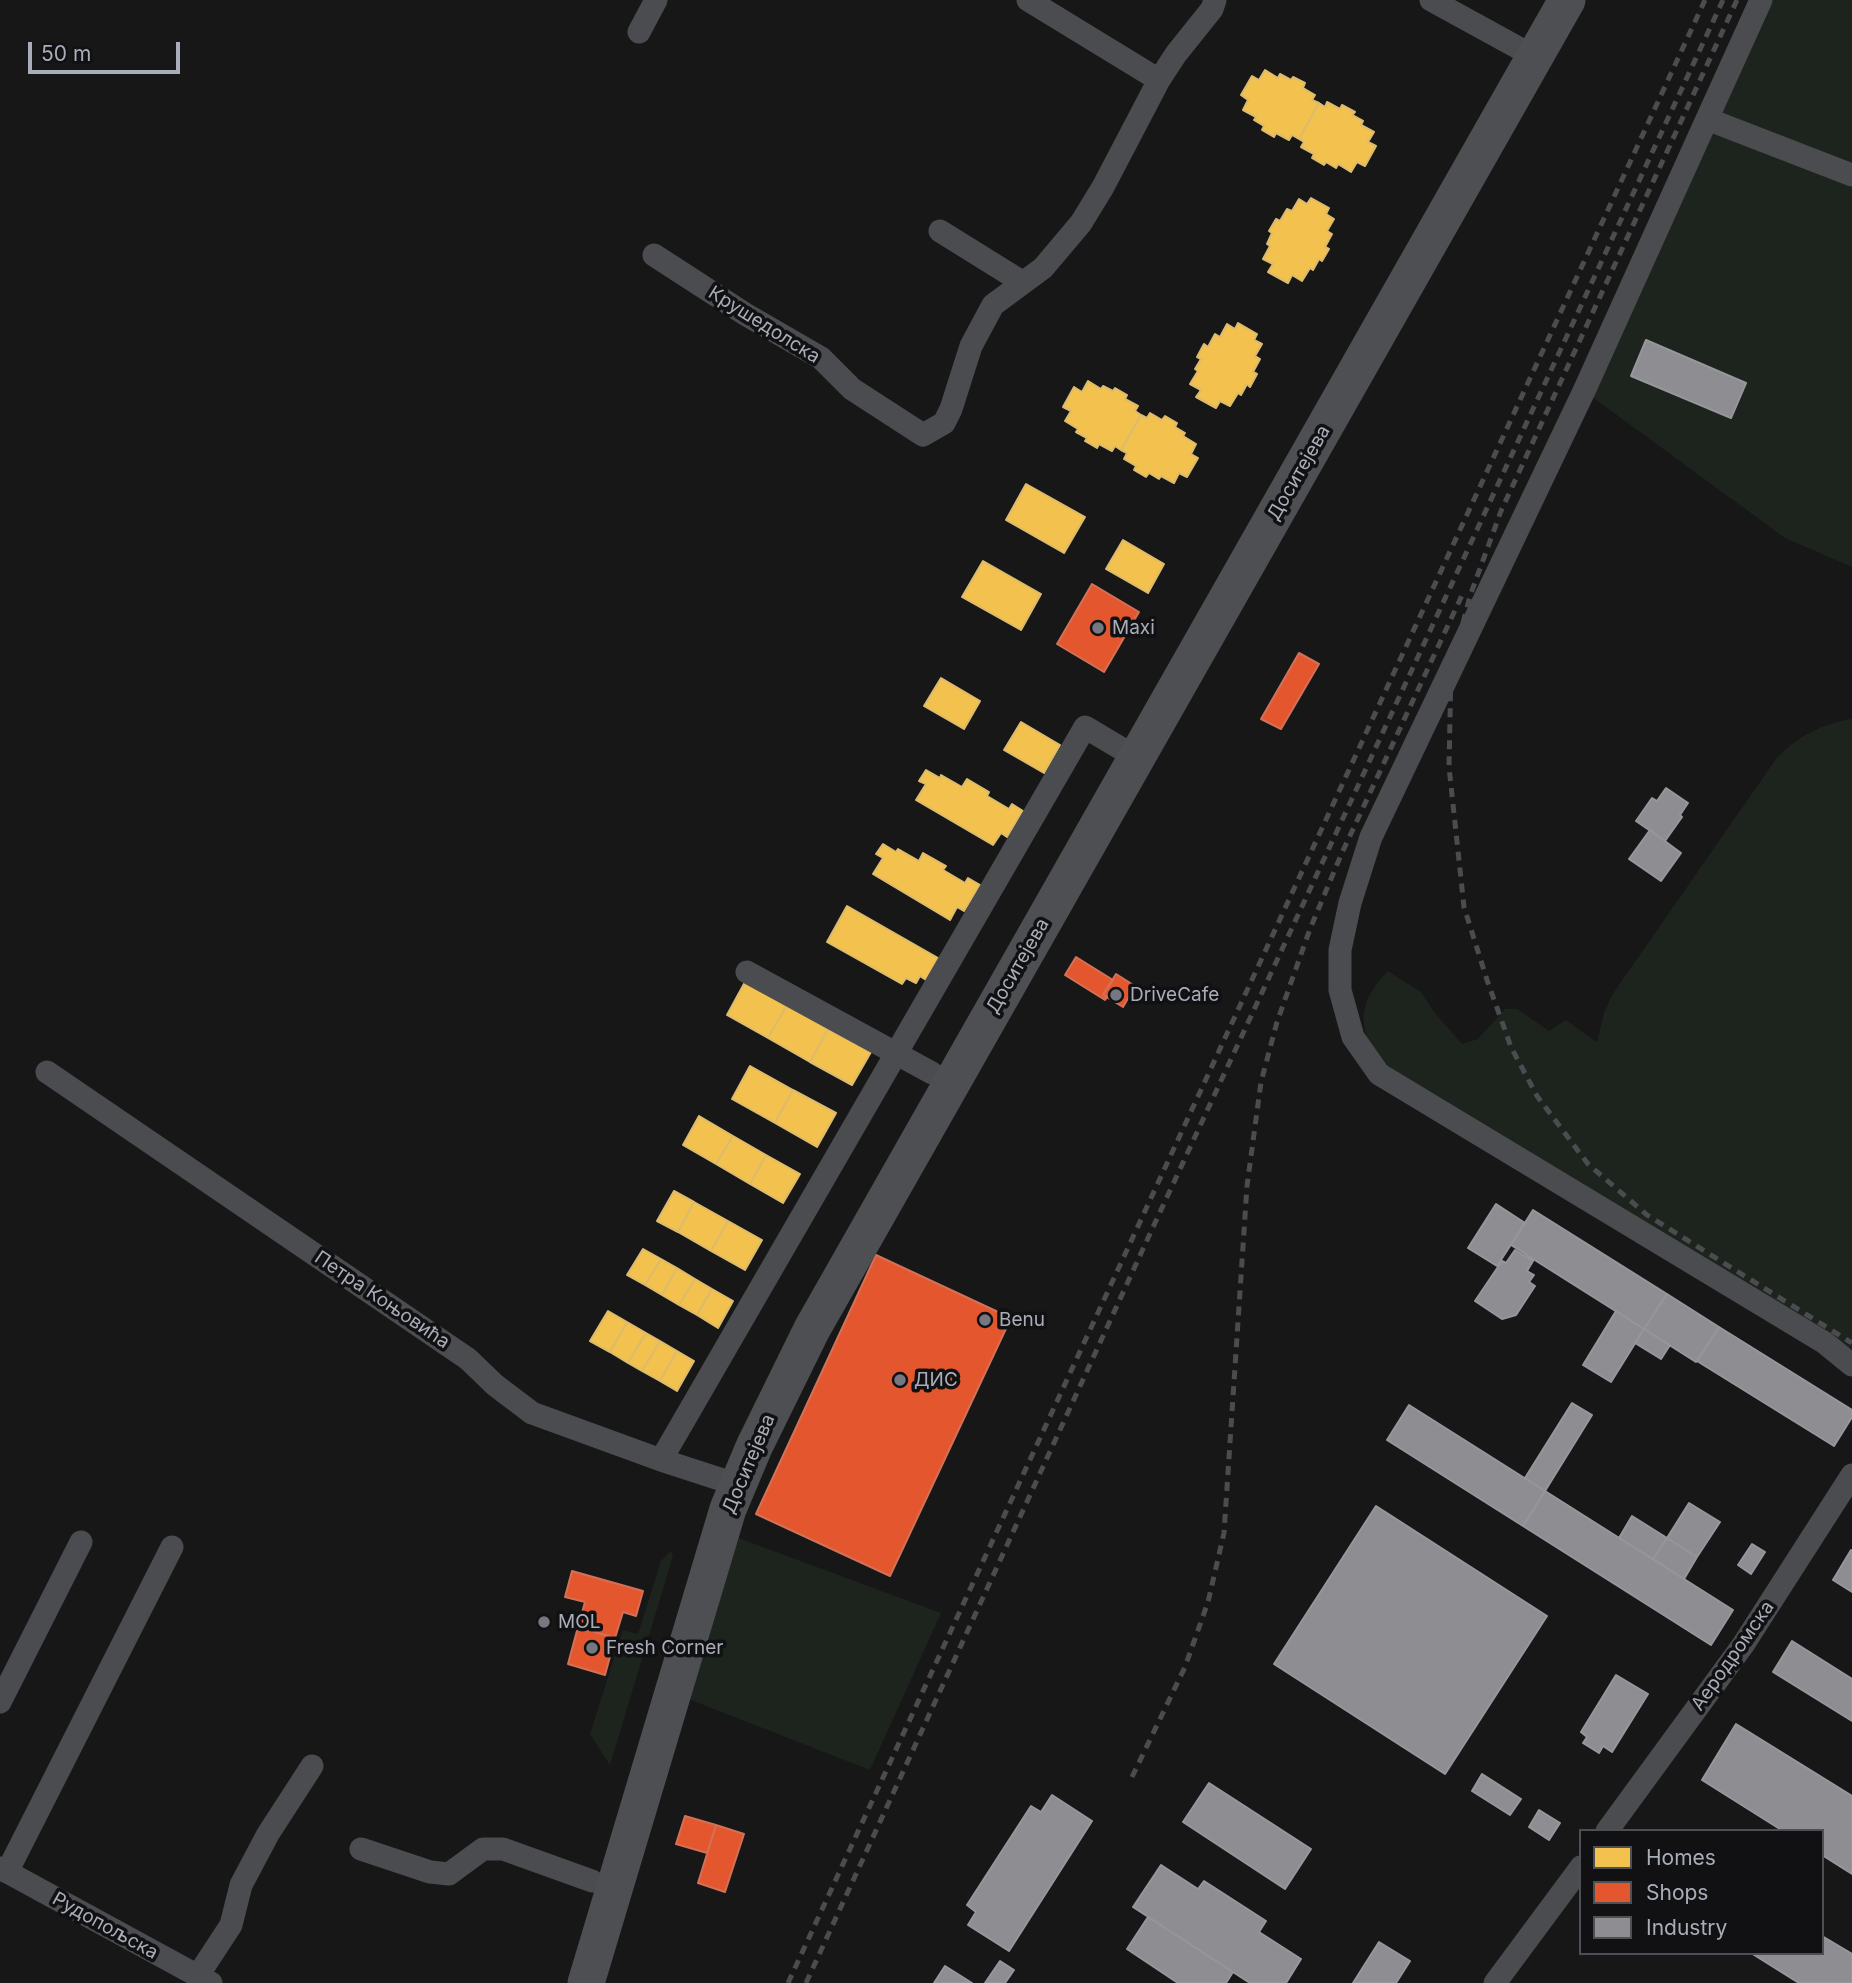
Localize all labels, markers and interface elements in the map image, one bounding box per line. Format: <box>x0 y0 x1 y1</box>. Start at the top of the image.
scale bar <box>32 28 184 72</box>
text: 50 m <box>41 41 91 66</box>
street label: Крушедолска <box>704 282 824 368</box>
street label: Доситејева <box>1263 422 1335 524</box>
place label: Maxi <box>1112 617 1155 639</box>
marker: Maxi <box>1090 620 1106 636</box>
street label: Доситејева <box>982 915 1054 1017</box>
place label: DriveCafe <box>1130 984 1219 1006</box>
marker: DriveCafe <box>1108 987 1124 1003</box>
street label: Петра Коњовића <box>310 1246 454 1354</box>
place label: Benu <box>999 1309 1045 1331</box>
marker: Benu <box>977 1312 993 1328</box>
place label: ДИС <box>914 1369 958 1391</box>
marker: ДИС <box>892 1372 908 1388</box>
street label: Доситејева <box>718 1411 780 1517</box>
street label: Аеродромска <box>1687 1597 1779 1715</box>
place label: MOL <box>558 1611 600 1633</box>
marker: MOL <box>536 1614 552 1630</box>
place label: Fresh Corner <box>606 1637 723 1659</box>
marker: Fresh Corner <box>584 1640 600 1656</box>
legend <box>1579 1829 1824 1955</box>
text: Homes <box>1646 1845 1716 1870</box>
text: Shops <box>1646 1880 1708 1905</box>
street label: Рудопољска <box>48 1888 162 1964</box>
text: Industry <box>1646 1915 1727 1940</box>

